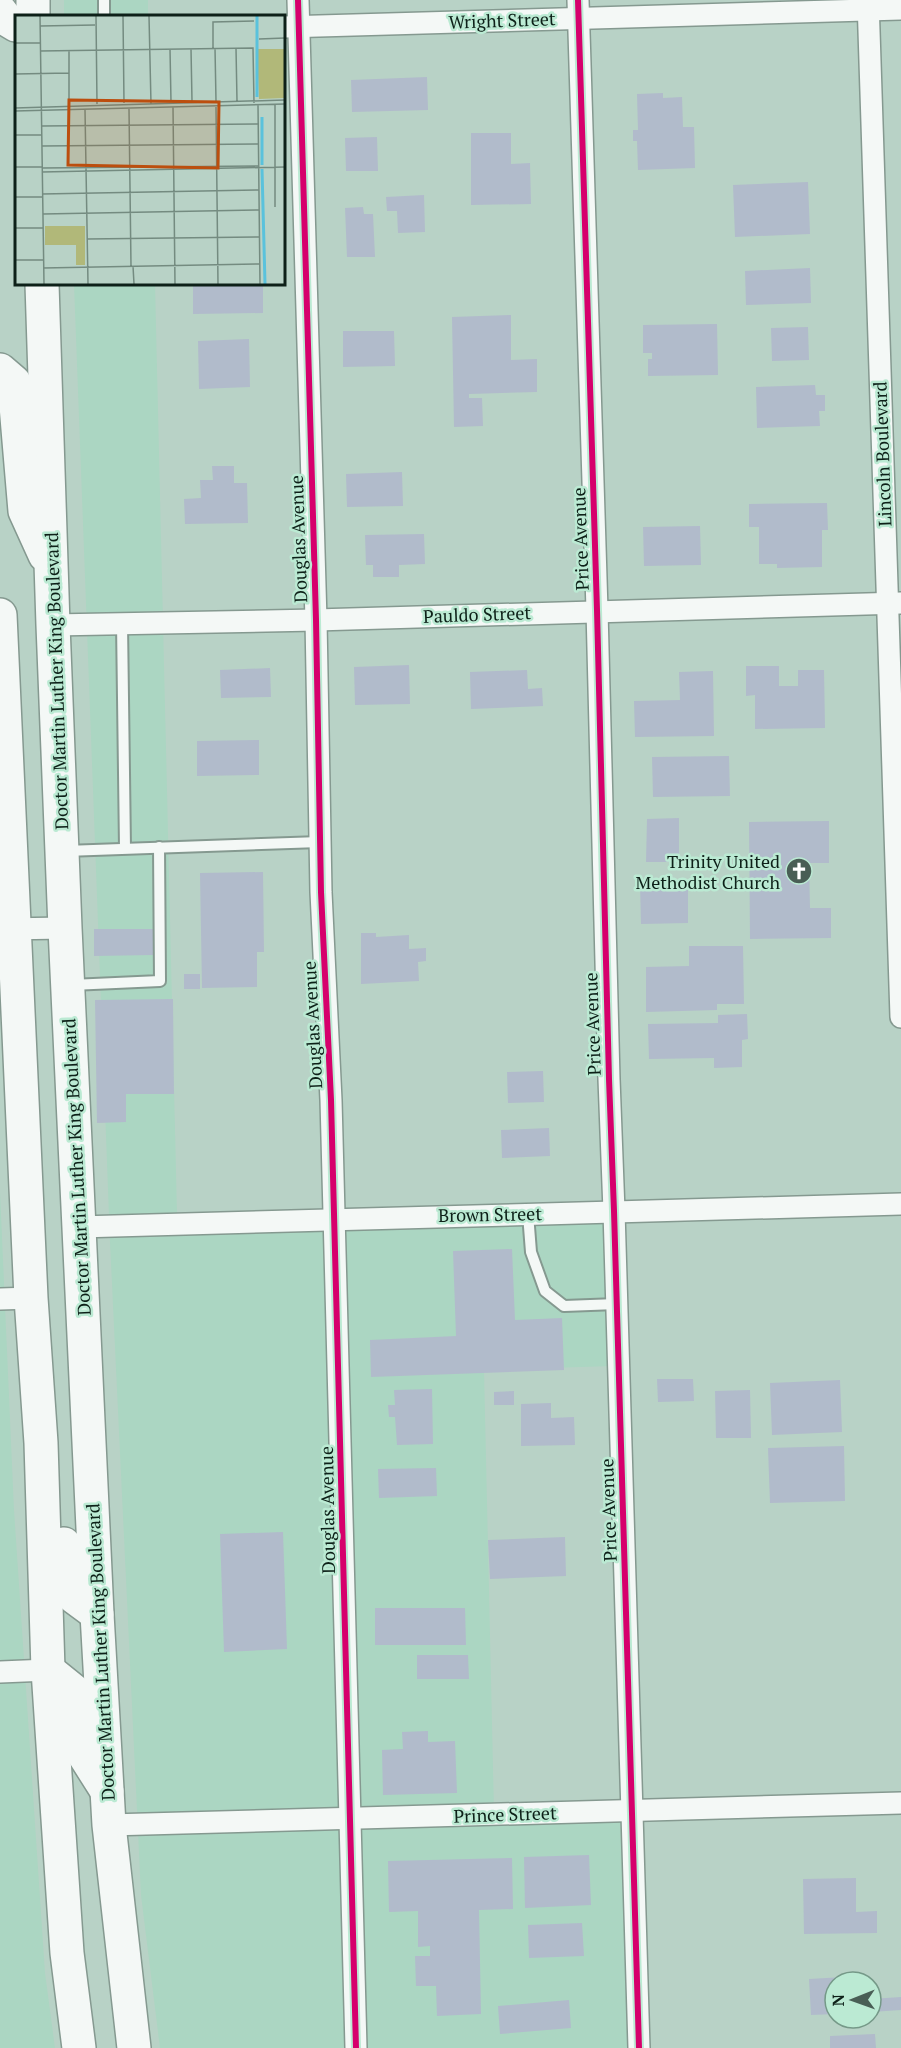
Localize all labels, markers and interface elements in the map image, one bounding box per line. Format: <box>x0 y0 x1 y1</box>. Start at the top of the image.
street label: Wright Street <box>448 6 556 34</box>
inset map <box>15 15 285 285</box>
street label: Lincoln Boulevard <box>867 381 897 527</box>
street label: Douglas Avenue <box>284 475 312 603</box>
street label: Price Avenue <box>566 487 594 591</box>
street label: Doctor Martin Luther King Boulevard <box>39 532 73 830</box>
street label: Pauldo Street <box>423 600 532 628</box>
place label: Trinity United Methodist Church <box>636 849 780 894</box>
church icon: Trinity United Methodist Church <box>784 856 814 886</box>
street label: Douglas Avenue <box>297 961 327 1089</box>
street label: Price Avenue <box>578 972 606 1076</box>
street label: Doctor Martin Luther King Boulevard <box>56 1018 96 1316</box>
street label: Brown Street <box>438 1201 542 1227</box>
street label: Douglas Avenue <box>314 1446 340 1574</box>
street label: Price Avenue <box>594 1458 622 1562</box>
street label: Doctor Martin Luther King Boulevard <box>80 1503 120 1801</box>
street label: Prince Street <box>453 1800 557 1828</box>
north arrow <box>823 1970 883 2030</box>
text: N <box>827 1994 849 2007</box>

